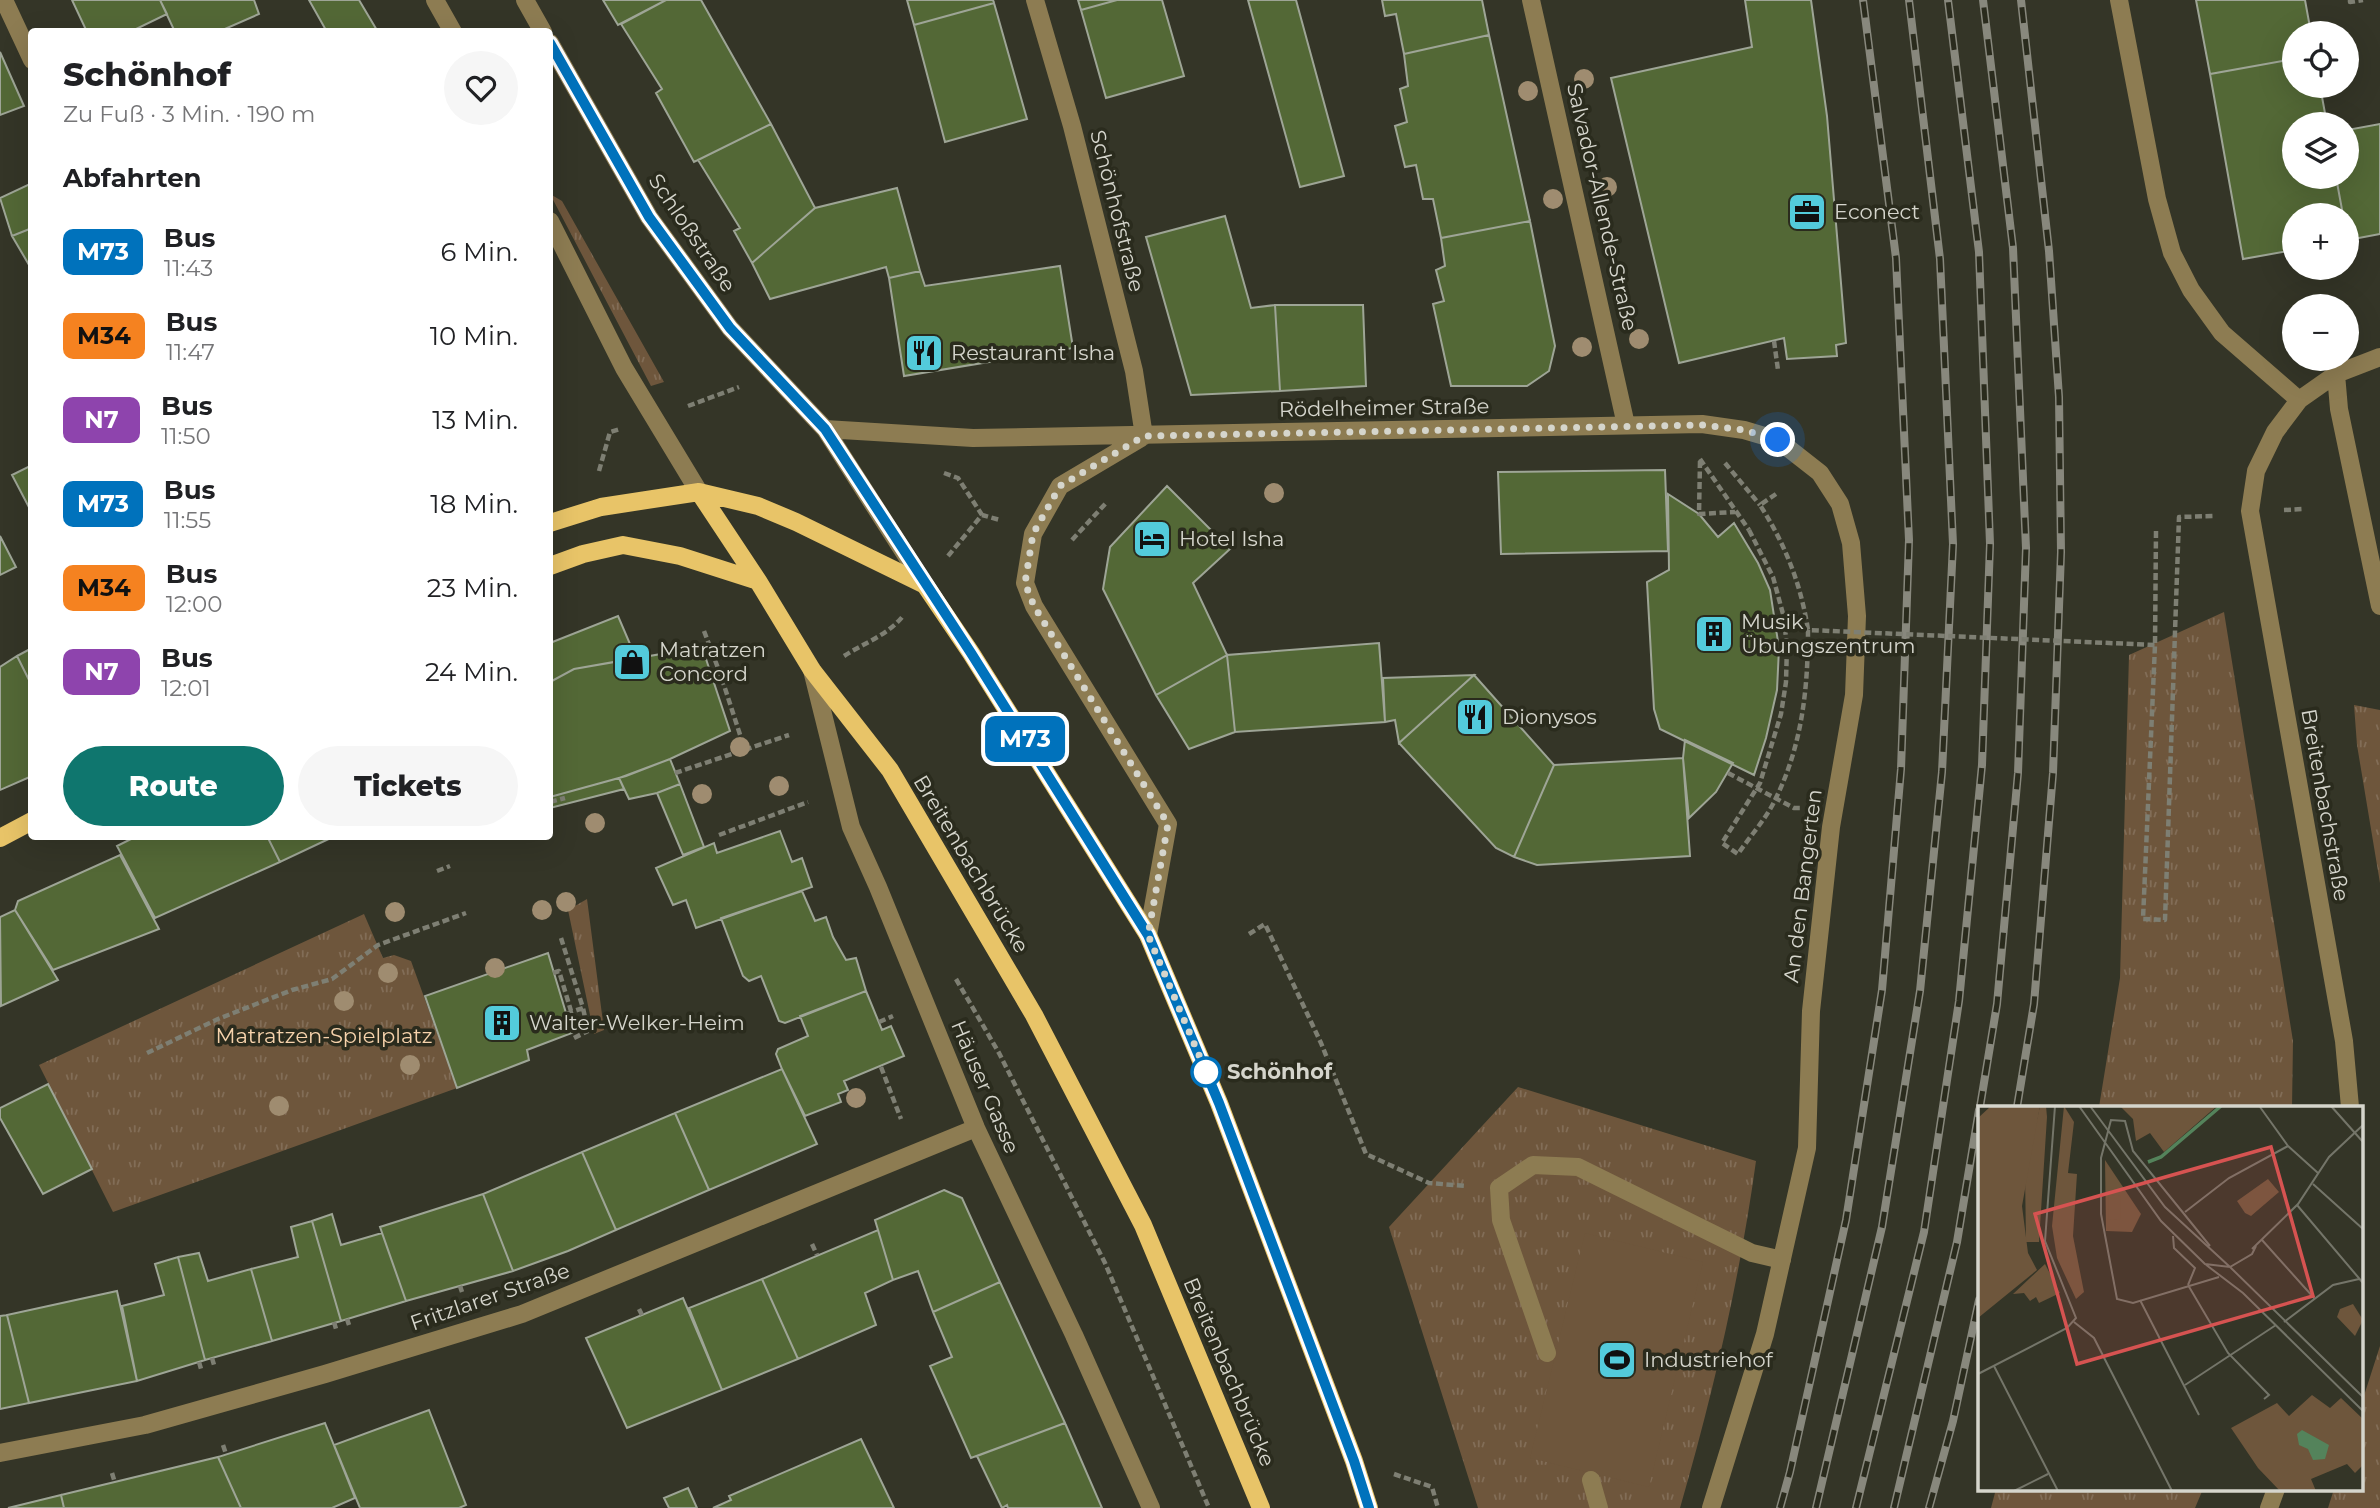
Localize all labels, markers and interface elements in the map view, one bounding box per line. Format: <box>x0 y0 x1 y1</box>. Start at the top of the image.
map controls <box>2282 21 2359 371</box>
button: locate <box>2282 21 2359 98</box>
button: heart <box>444 51 518 125</box>
text: Schönhof <box>63 54 231 94</box>
street label: Salvador-Allende-Straße <box>1562 80 1643 333</box>
text: Zu Fuß · 3 Min. · 190 m <box>63 100 315 128</box>
button: layers <box>2282 112 2359 189</box>
street label: Schönhofstraße <box>1085 127 1150 294</box>
text: Abfahrten <box>63 162 202 194</box>
street label: Schloßstraße <box>644 169 741 297</box>
office icon: Econect <box>1786 191 1828 233</box>
place label: Econect <box>1834 199 1920 224</box>
button: + <box>2282 203 2359 280</box>
text: Bus <box>164 222 215 254</box>
text: 6 Min. <box>440 236 518 268</box>
text: M73 <box>77 237 129 266</box>
text: 11:43 <box>164 254 213 282</box>
button: − <box>2282 294 2359 371</box>
text: Bus <box>166 306 217 338</box>
text: 10 Min. <box>430 320 518 352</box>
text: M34 <box>77 321 131 350</box>
restaurant icon: Restaurant Isha <box>903 332 945 374</box>
text: 11:47 <box>166 338 215 366</box>
place label: Restaurant Isha <box>951 340 1115 365</box>
text: Bus <box>161 390 213 422</box>
street label: Rödelheimer Straße <box>1279 393 1489 422</box>
text: 13 Min. <box>432 404 518 436</box>
text: N7 <box>84 405 119 434</box>
text: 11:50 <box>161 422 211 450</box>
your location <box>1760 422 1795 457</box>
text: Bus <box>164 474 215 506</box>
text: 18 Min. <box>430 488 518 520</box>
text: M73 <box>77 489 129 518</box>
text: 11:55 <box>164 506 211 534</box>
hotel icon: Hotel Isha <box>1131 518 1173 560</box>
place label: Hotel Isha <box>1179 526 1284 551</box>
text: Bus <box>166 558 217 590</box>
text: 23 Min. <box>427 572 518 604</box>
text: M34 <box>77 573 131 602</box>
text: 12:00 <box>166 590 222 618</box>
place label: Musik Übungszentrum <box>1741 609 1916 658</box>
building icon: Musik Übungszentrum <box>1693 613 1735 655</box>
place label: Matratzen Concord <box>659 637 766 686</box>
shop icon: Matratzen Concord <box>611 641 653 683</box>
text: Bus <box>161 642 213 674</box>
text: 24 Min. <box>425 656 518 688</box>
text: N7 <box>84 657 119 686</box>
text: 12:01 <box>161 674 211 702</box>
restaurant icon: Dionysos <box>1454 696 1496 738</box>
place label: Dionysos <box>1502 704 1597 729</box>
street label: Breitenbachstraße <box>2296 707 2355 903</box>
line badge: M73 <box>985 716 1065 762</box>
text: M73 <box>999 724 1051 753</box>
button: Route <box>63 746 284 826</box>
button: Tickets <box>298 746 518 826</box>
street label: Breitenbachbrücke <box>908 770 1034 957</box>
street label: An den Bangerten <box>1778 788 1827 984</box>
building icon: Walter-Welker-Heim <box>481 1002 523 1044</box>
place label: Walter-Welker-Heim <box>529 1010 745 1035</box>
street label: Häuser Gasse <box>946 1016 1025 1157</box>
park label: Matratzen-Spielplatz <box>215 1023 433 1048</box>
marker: Schönhof <box>1191 1057 1221 1087</box>
place label: Schönhof <box>1227 1059 1333 1084</box>
inset map <box>1978 1106 2362 1490</box>
street label: Fritzlarer Straße <box>407 1258 573 1336</box>
street label: Breitenbachbrücke <box>1178 1274 1281 1470</box>
sports icon: Industriehof <box>1596 1339 1638 1381</box>
place label: Industriehof <box>1644 1347 1774 1372</box>

